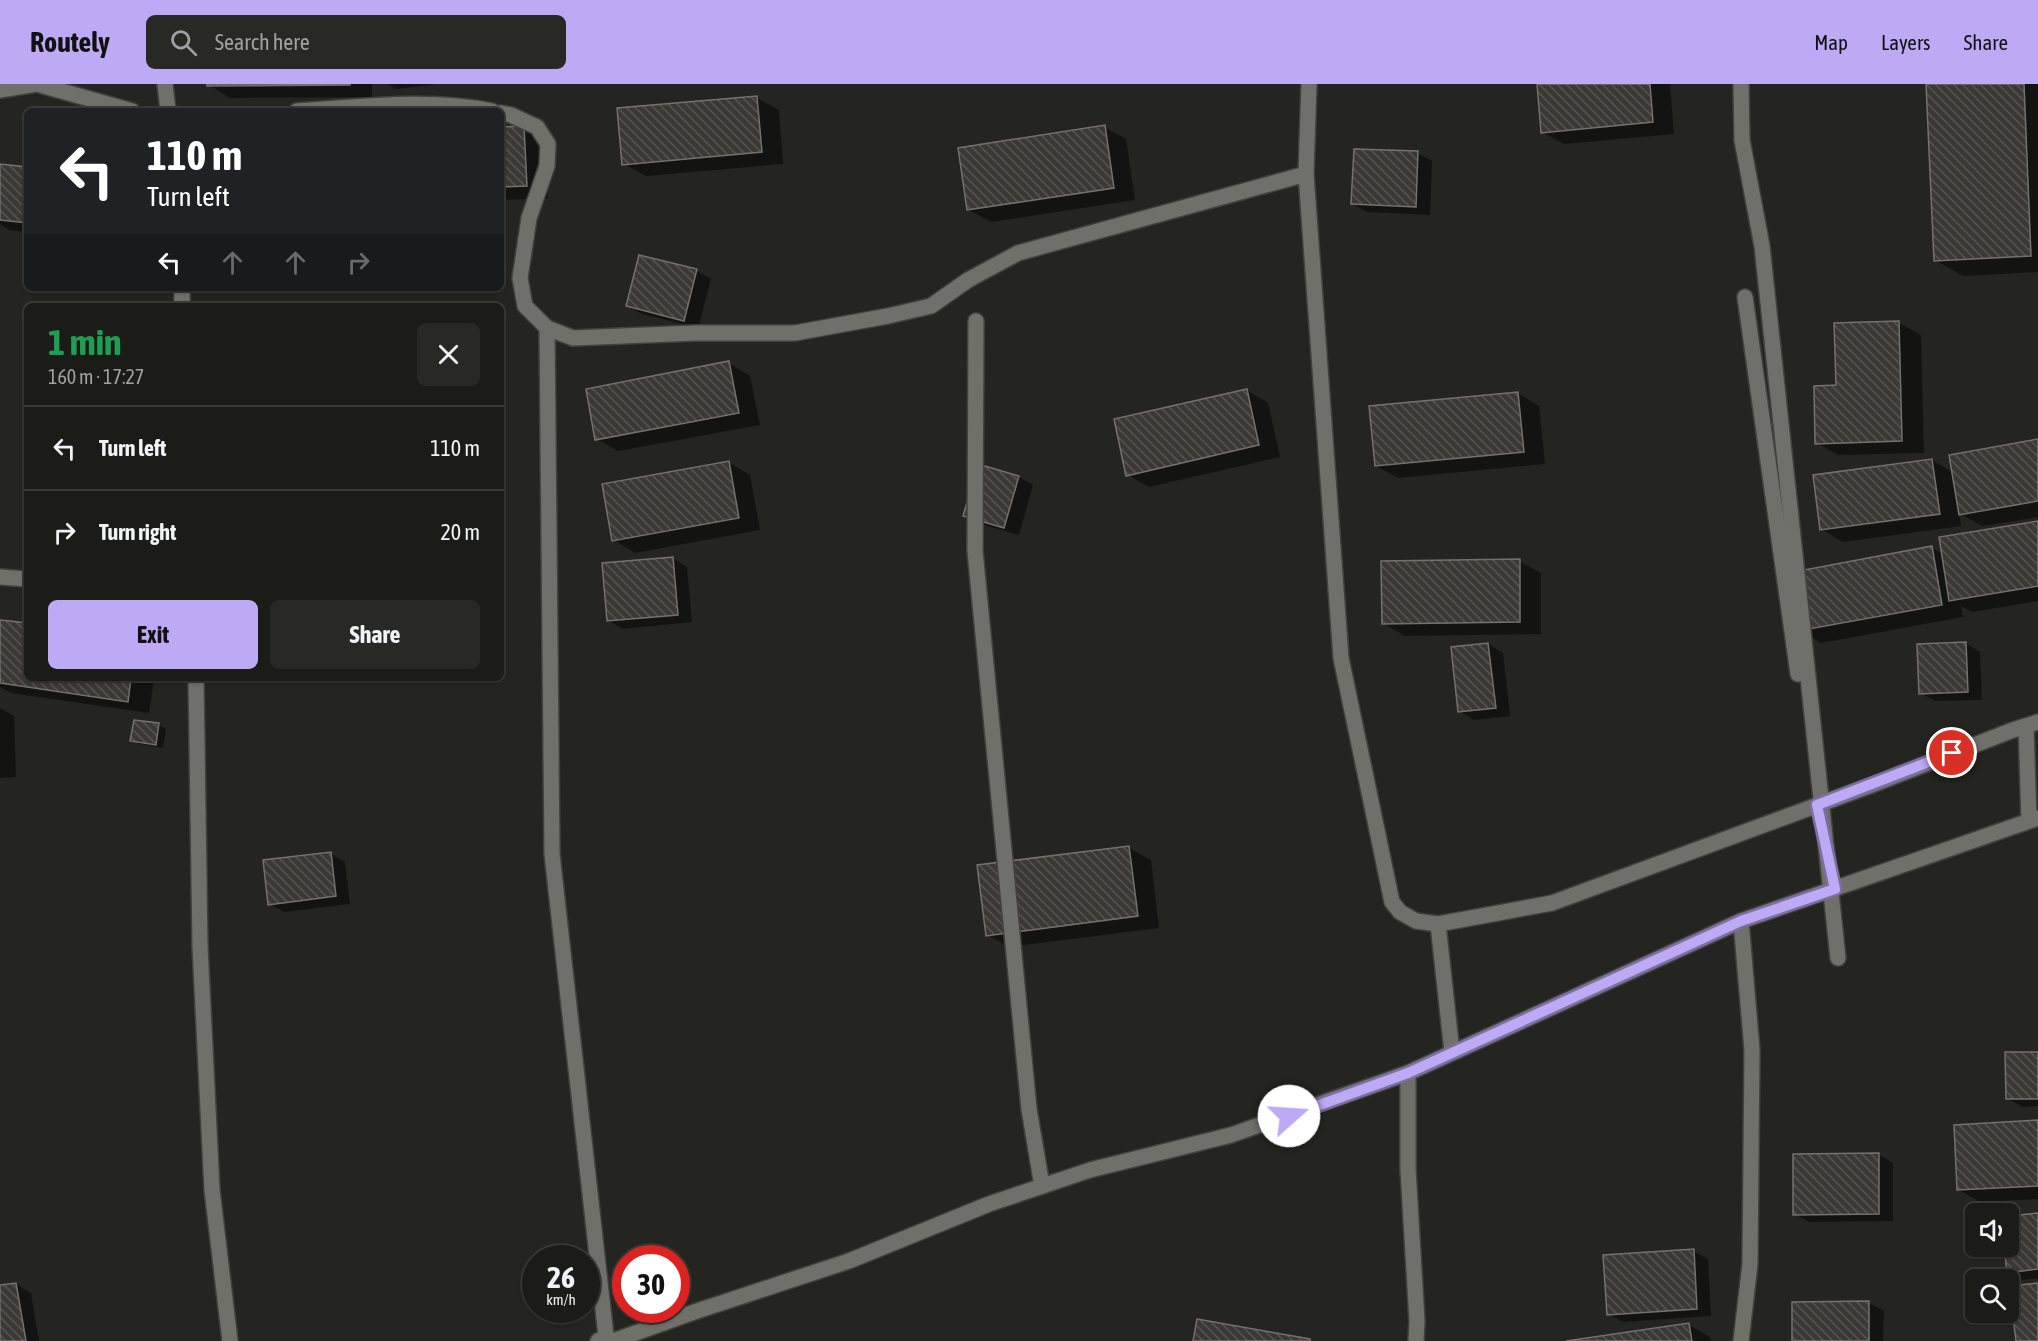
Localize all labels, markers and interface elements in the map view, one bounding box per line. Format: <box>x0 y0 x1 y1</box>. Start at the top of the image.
search box <box>146 15 566 69</box>
text: Routely <box>30 26 110 58</box>
icon: search <box>167 26 200 59</box>
text: Search here <box>215 29 310 55</box>
text: Map <box>1814 30 1848 54</box>
text: Layers <box>1881 30 1931 54</box>
text: Share <box>1964 30 2008 54</box>
text: 110 m <box>147 131 242 179</box>
icon: left <box>48 132 126 210</box>
text: Turn left <box>147 181 230 212</box>
icon: left <box>153 246 186 279</box>
icon: ahead <box>216 246 249 279</box>
icon: ahead <box>279 246 312 279</box>
icon: right <box>342 246 375 279</box>
text: 1 min <box>48 321 122 363</box>
button: close <box>417 323 480 386</box>
text: 160 m · 17:27 <box>48 365 144 388</box>
icon: left <box>48 432 81 465</box>
text: Turn left <box>99 435 166 461</box>
text: 110 m <box>430 435 480 461</box>
icon: right <box>48 516 81 549</box>
text: Turn right <box>99 519 176 545</box>
text: 20 m <box>440 519 480 545</box>
button: Exit <box>48 600 258 669</box>
button: Share <box>270 600 480 669</box>
pin <box>1926 727 1977 778</box>
icon: arrive <box>1935 736 1968 769</box>
position arrow <box>1257 1084 1321 1148</box>
map controls <box>1965 1203 2019 1323</box>
button: sound <box>1965 1203 2019 1257</box>
speed limit sign: 30 <box>612 1245 690 1323</box>
text: 26 <box>547 1260 575 1294</box>
button: search <box>1965 1269 2019 1323</box>
text: km/h <box>546 1291 576 1308</box>

